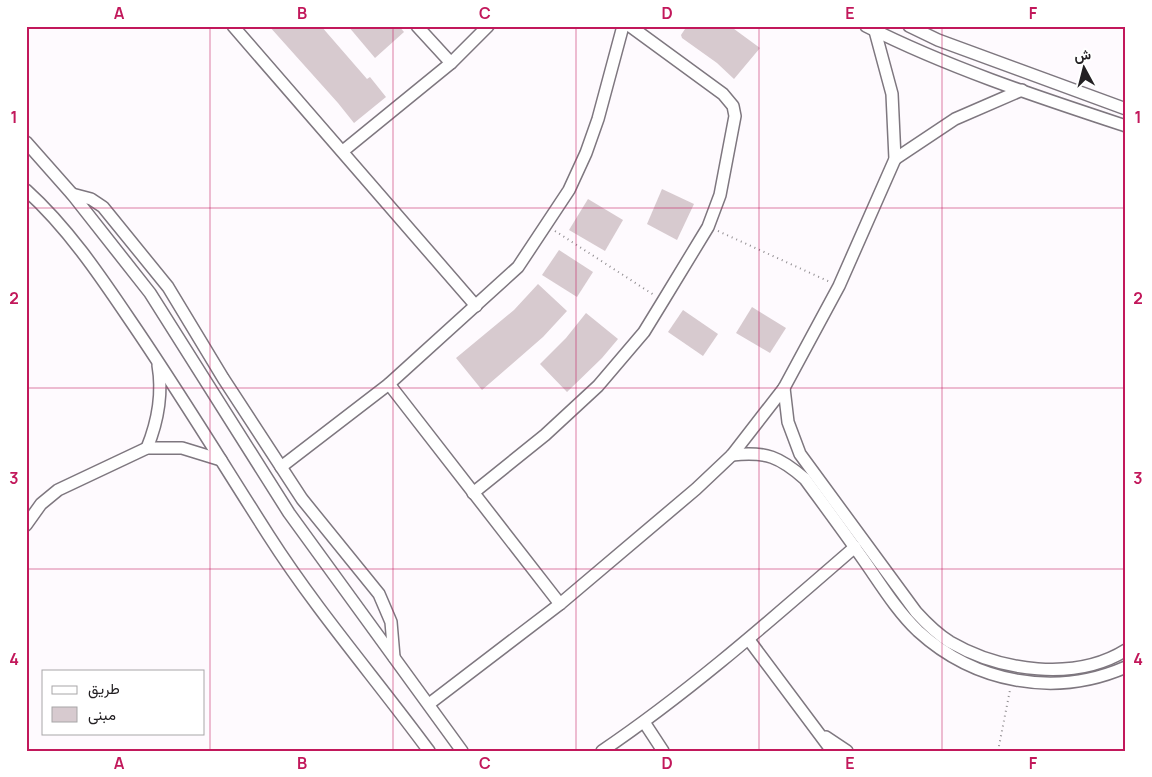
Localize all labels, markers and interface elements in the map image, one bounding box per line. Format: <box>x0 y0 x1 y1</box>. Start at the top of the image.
text: A <box>114 2 125 24</box>
text: B <box>297 2 307 24</box>
text: C <box>479 2 491 24</box>
text: D <box>661 2 673 24</box>
text: E <box>845 2 855 24</box>
text: F <box>1029 2 1038 24</box>
north arrow <box>1060 42 1110 92</box>
text: ش <box>1073 44 1092 65</box>
text: 1 <box>10 106 18 128</box>
text: 1 <box>1134 106 1142 128</box>
text: 2 <box>9 287 19 309</box>
text: 2 <box>1133 287 1143 309</box>
text: 3 <box>9 467 19 489</box>
text: 3 <box>1133 467 1143 489</box>
text: 4 <box>9 648 19 670</box>
text: 4 <box>1133 648 1143 670</box>
legend <box>42 670 205 734</box>
text: طريق <box>88 678 120 699</box>
text: مبنى <box>88 704 116 725</box>
text: A <box>114 752 125 774</box>
text: B <box>297 752 307 774</box>
text: C <box>479 752 491 774</box>
text: D <box>661 752 673 774</box>
text: E <box>845 752 855 774</box>
text: F <box>1029 752 1038 774</box>

